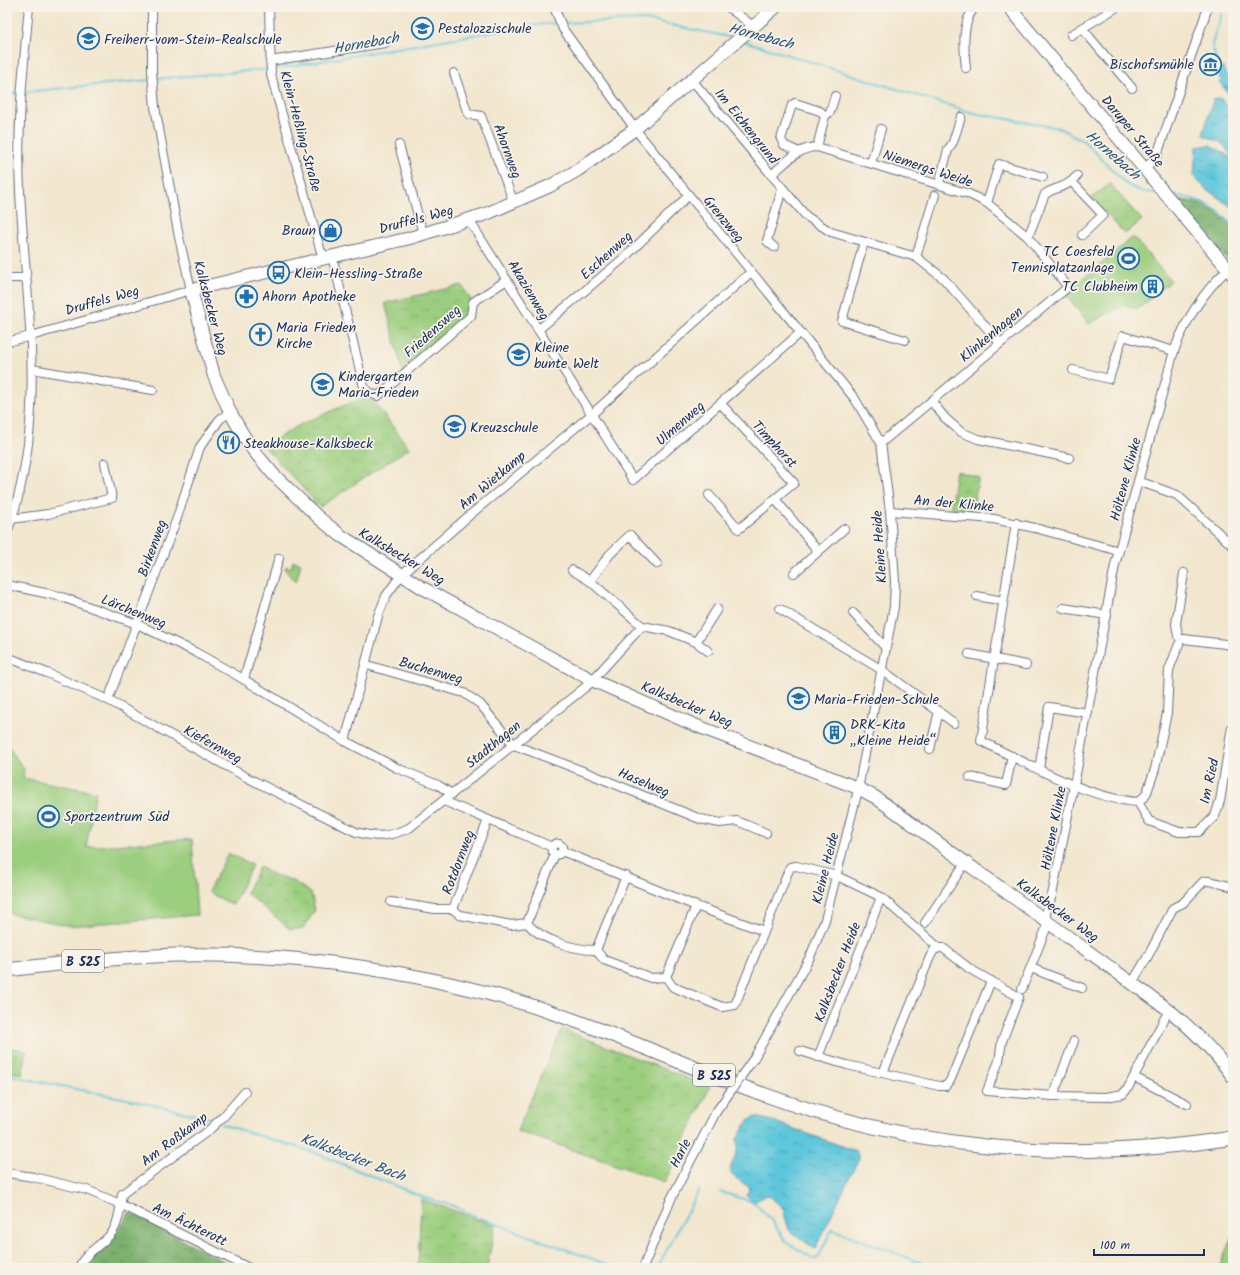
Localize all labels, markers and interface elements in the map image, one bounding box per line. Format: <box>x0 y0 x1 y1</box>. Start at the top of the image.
school or university icon: Pestalozzischule <box>410 15 436 41</box>
water label: Hornebach <box>726 17 798 58</box>
place label: Pestalozzischule <box>438 18 532 40</box>
school or university icon: Freiherr-vom-Stein-Realschule <box>75 26 101 52</box>
water label: Hornebach <box>331 26 403 62</box>
place label: Freiherr-vom-Stein-Realschule <box>104 29 283 51</box>
museum icon: Bischofsmühle <box>1197 51 1223 77</box>
place label: Bischofsmühle <box>1109 54 1195 76</box>
street label: Klein-Heßling-Straße <box>273 68 327 195</box>
street label: Im Eichengrund <box>709 84 785 170</box>
street label: Daruper Straße <box>1095 91 1170 173</box>
street label: Ahornweg <box>487 121 527 182</box>
water label: Hornebach <box>1079 125 1147 188</box>
street label: Niemergs Weide <box>880 144 976 194</box>
street label: Grenzweg <box>697 191 749 248</box>
street label: Druffels Weg <box>377 199 456 240</box>
shop icon: Braun <box>318 217 344 243</box>
place label: Braun <box>282 220 316 242</box>
street label: Eschenweg <box>576 226 638 285</box>
place label: TC Coesfeld Tennisplatzanlage <box>1011 241 1115 279</box>
sports icon: TC Coesfeld Tennisplatzanlage <box>1116 246 1142 272</box>
street label: Akazienweg <box>501 256 555 325</box>
street label: Kalksbecker Weg <box>187 258 233 358</box>
bus stop icon: Klein-Hessling-Straße <box>265 260 291 286</box>
place label: Klein-Hessling-Straße <box>294 263 423 285</box>
building icon: TC Clubheim <box>1140 273 1166 299</box>
place label: TC Clubheim <box>1062 276 1138 298</box>
street label: Druffels Weg <box>63 280 142 322</box>
pharmacy icon: Ahorn Apotheke <box>234 283 260 309</box>
place label: Ahorn Apotheke <box>262 286 356 308</box>
street label: Friedensweg <box>399 300 466 364</box>
street label: Klinkenhagen <box>955 301 1028 368</box>
place label: Maria Frieden Kirche <box>276 317 356 355</box>
church icon: Maria Frieden Kirche <box>248 322 274 348</box>
place label: Kleine bunte Welt <box>534 337 600 375</box>
school or university icon: Kleine bunte Welt <box>506 342 532 368</box>
place label: Kindergarten Maria-Frieden <box>338 366 419 404</box>
school or university icon: Kindergarten Maria-Frieden <box>309 371 335 397</box>
street label: Ulmenweg <box>651 396 710 451</box>
school or university icon: Kreuzschule <box>442 414 468 440</box>
street label: Timphorst <box>746 416 803 474</box>
place label: Kreuzschule <box>470 417 539 439</box>
restaurant icon: Steakhouse-Kalksbeck <box>216 430 242 456</box>
place label: Steakhouse-Kalksbeck <box>244 433 373 455</box>
street label: Höltene Klinke <box>1104 434 1148 523</box>
street label: Am Wietkamp <box>454 446 531 516</box>
street label: An der Klinke <box>913 490 996 519</box>
street label: Kleine Heide <box>866 509 894 584</box>
street label: Birkenweg <box>132 517 173 580</box>
street label: Kalksbecker Weg <box>354 522 449 591</box>
street label: Lärchenweg <box>98 589 170 635</box>
street label: Buchenweg <box>396 651 465 691</box>
street label: Kalksbecker Weg <box>637 676 736 734</box>
school or university icon: Maria-Frieden-Schule <box>786 686 812 712</box>
place label: Maria-Frieden-Schule <box>814 689 940 711</box>
place label: DRK-Kita „Kleine Heide“ <box>850 714 937 752</box>
street label: Stadthagen <box>461 715 526 774</box>
building icon: DRK-Kita „Kleine Heide“ <box>821 719 847 745</box>
street label: Kiefernweg <box>179 720 246 770</box>
street label: Im Ried <box>1194 755 1226 806</box>
street label: Haselweg <box>614 762 673 804</box>
street label: Höltene Klinke <box>1035 783 1073 872</box>
sports icon: Sportzentrum Süd <box>36 803 62 829</box>
place label: Sportzentrum Süd <box>64 806 170 828</box>
street label: Rotdornweg <box>437 827 481 898</box>
street label: Kleine Heide <box>806 829 846 906</box>
street label: Kalksbecker Weg <box>1011 873 1103 948</box>
street label: Kalksbecker Heide <box>809 918 867 1026</box>
road number: B 525 <box>62 950 104 972</box>
road number: B 525 <box>693 1064 735 1086</box>
street label: Am Roßkamp <box>136 1107 213 1172</box>
water label: Kalksbecker Bach <box>297 1127 410 1190</box>
street label: Harle <box>664 1134 698 1172</box>
street label: Am Ächterott <box>148 1197 231 1253</box>
scale bar <box>1094 1231 1204 1257</box>
text: 100 m <box>1100 1236 1131 1255</box>

